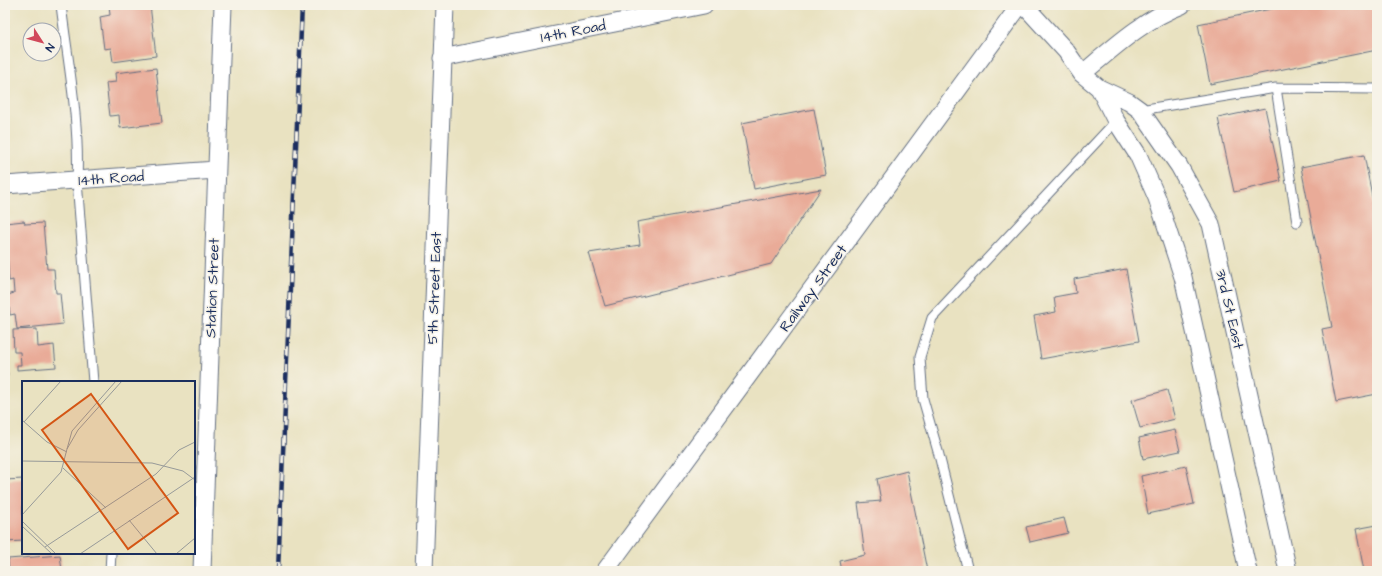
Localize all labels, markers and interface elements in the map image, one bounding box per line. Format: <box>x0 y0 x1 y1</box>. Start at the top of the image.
street label: 14th Road <box>539 15 608 48</box>
north arrow <box>22 22 62 62</box>
text: N <box>42 40 58 55</box>
street label: 14th Road <box>77 166 145 191</box>
street label: 5th Street East <box>422 231 447 345</box>
street label: Station Street <box>200 238 225 338</box>
street label: Railway Street <box>775 240 853 337</box>
street label: 3rd St East <box>1210 267 1249 351</box>
inset map <box>22 381 195 554</box>

